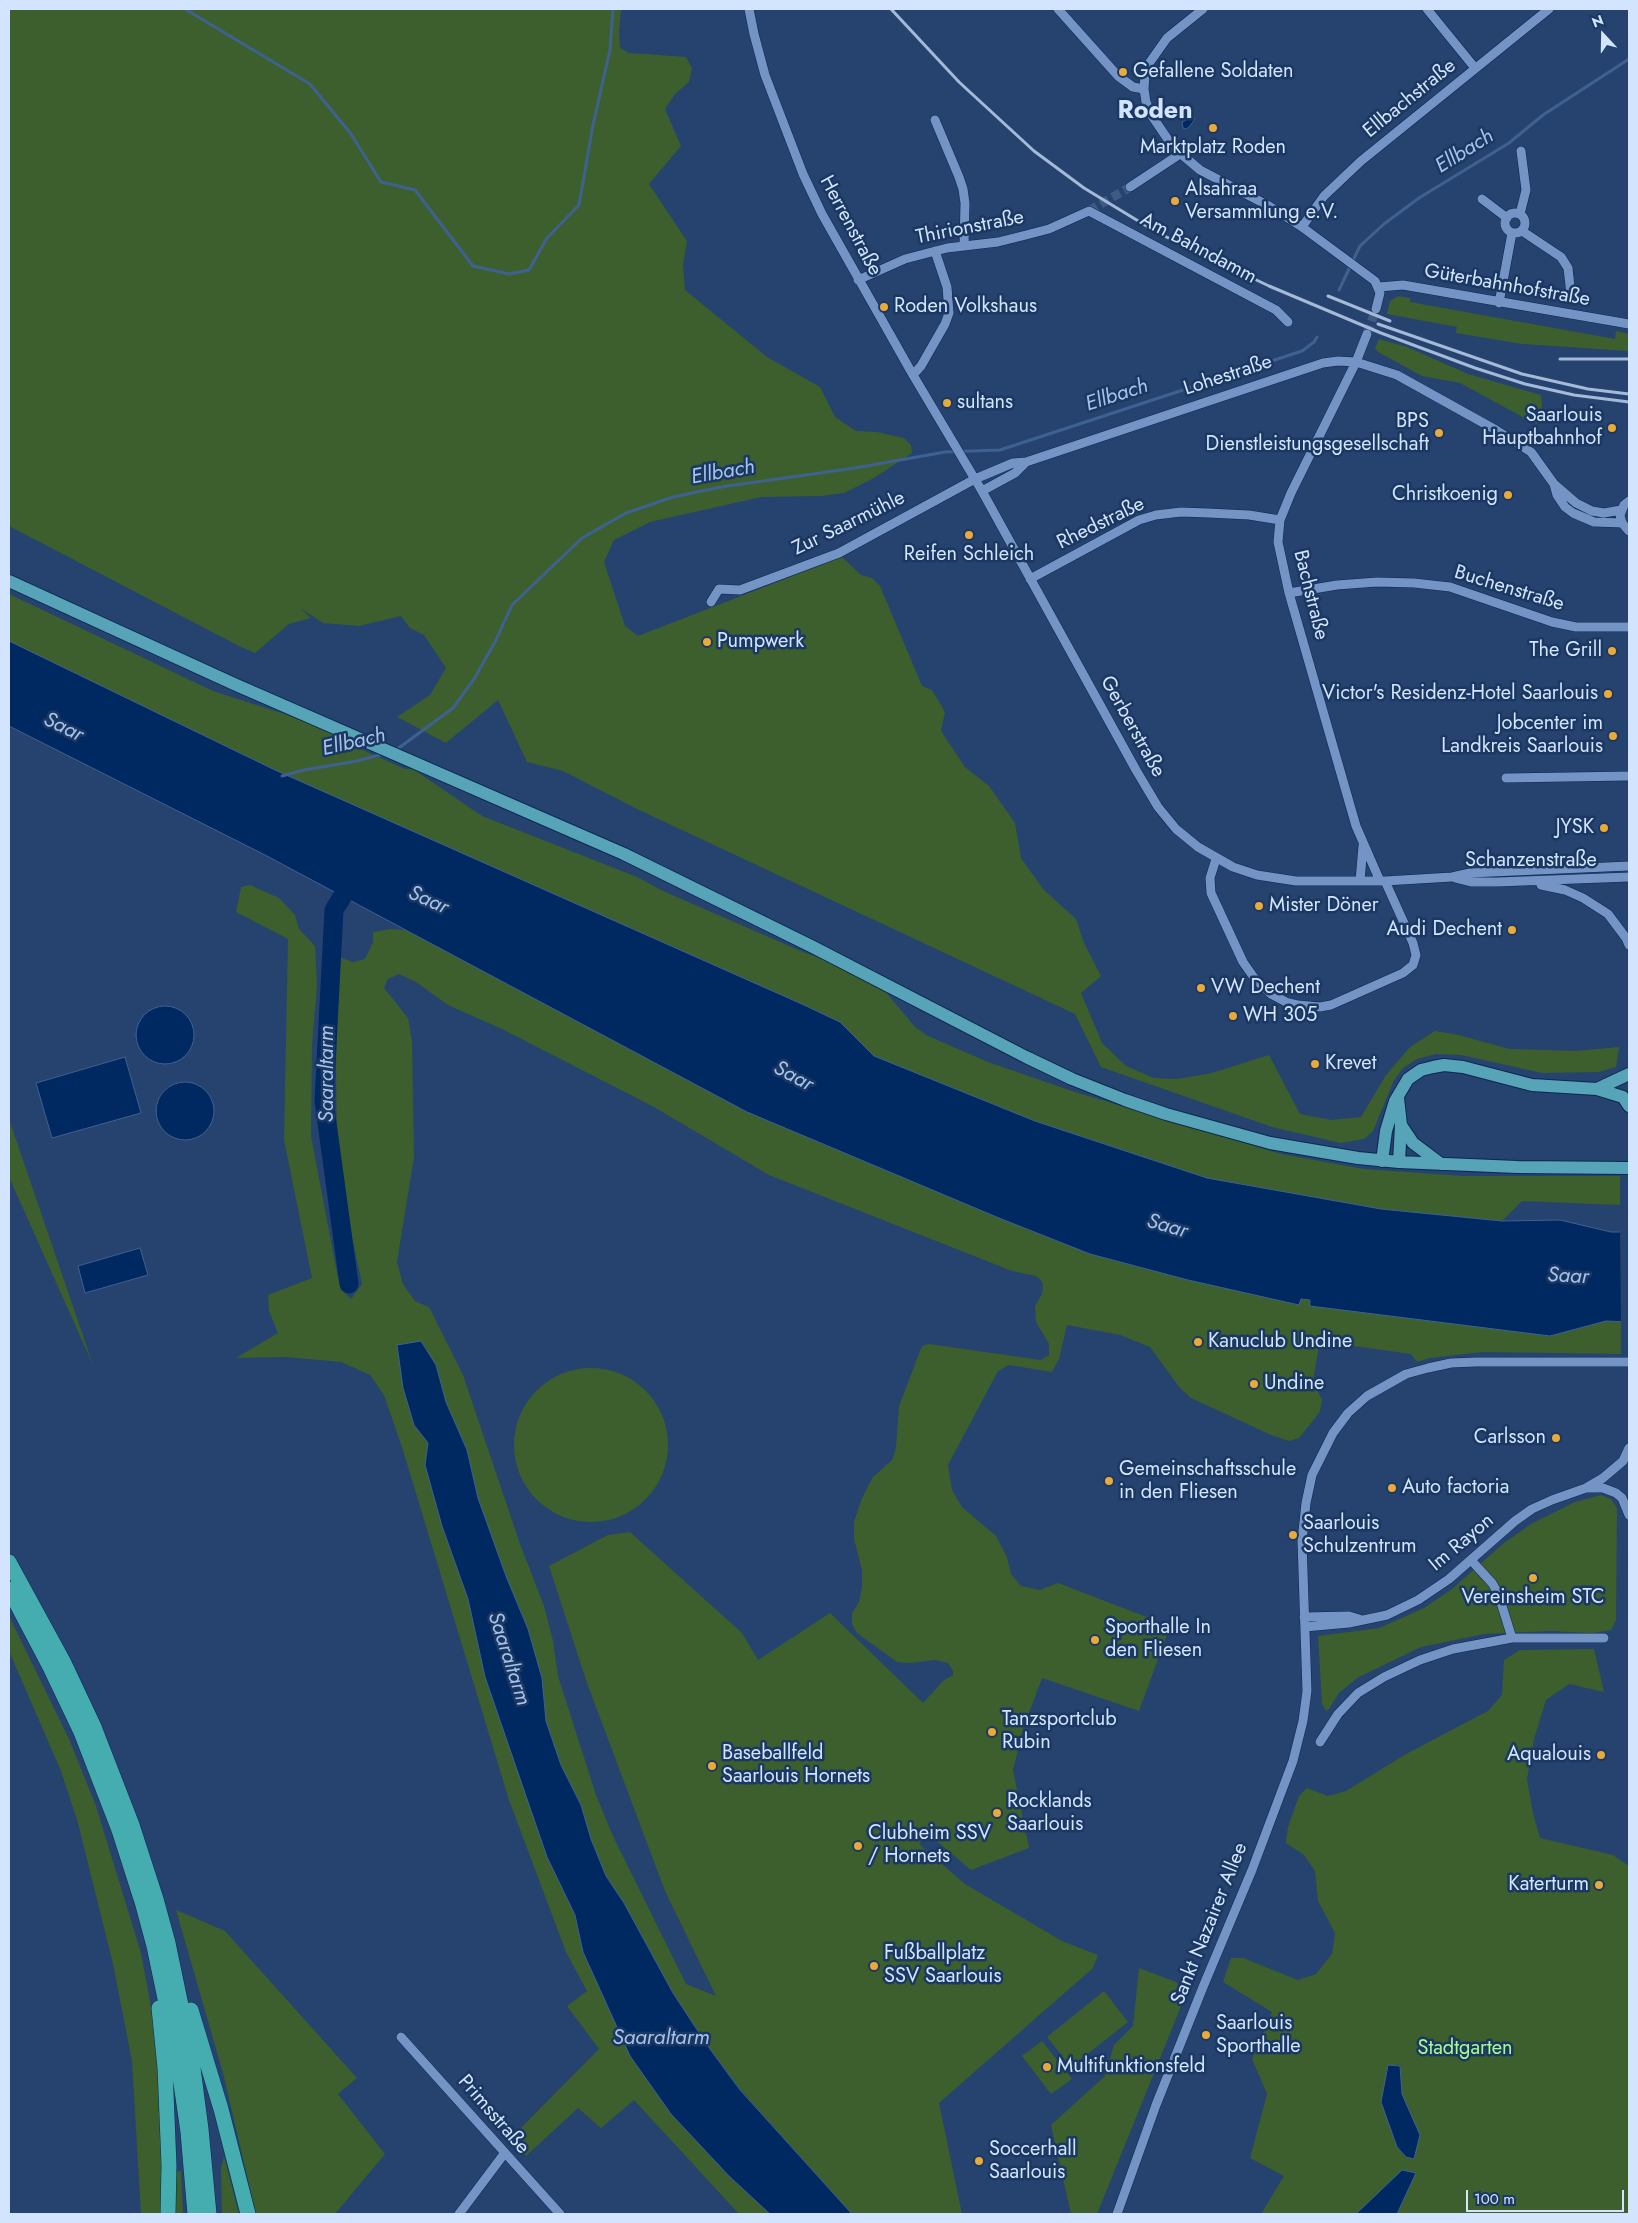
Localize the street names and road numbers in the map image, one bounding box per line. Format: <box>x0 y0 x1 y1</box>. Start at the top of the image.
street label: Ellbachstraße <box>1359 54 1461 144</box>
street label: Herrenstraße <box>814 172 886 280</box>
street label: Thirionstraße <box>914 206 1026 250</box>
street label: Am Bahndamm <box>1136 208 1260 290</box>
street label: Güterbahnhofstraße <box>1422 260 1592 312</box>
street label: Lohestraße <box>1181 350 1275 402</box>
street label: Zur Saarmühle <box>789 486 909 562</box>
street label: Rhedstraße <box>1053 493 1149 555</box>
street label: Bachstraße <box>1287 548 1333 642</box>
street label: Buchenstraße <box>1451 561 1567 617</box>
street label: Gerberstraße <box>1094 672 1170 782</box>
street label: Schanzenstraße <box>1465 849 1597 873</box>
street label: Im Rayon <box>1425 1509 1499 1577</box>
street label: Sankt Nazairer Allee <box>1167 1840 1253 2008</box>
street label: Primsstraße <box>452 2070 534 2160</box>

